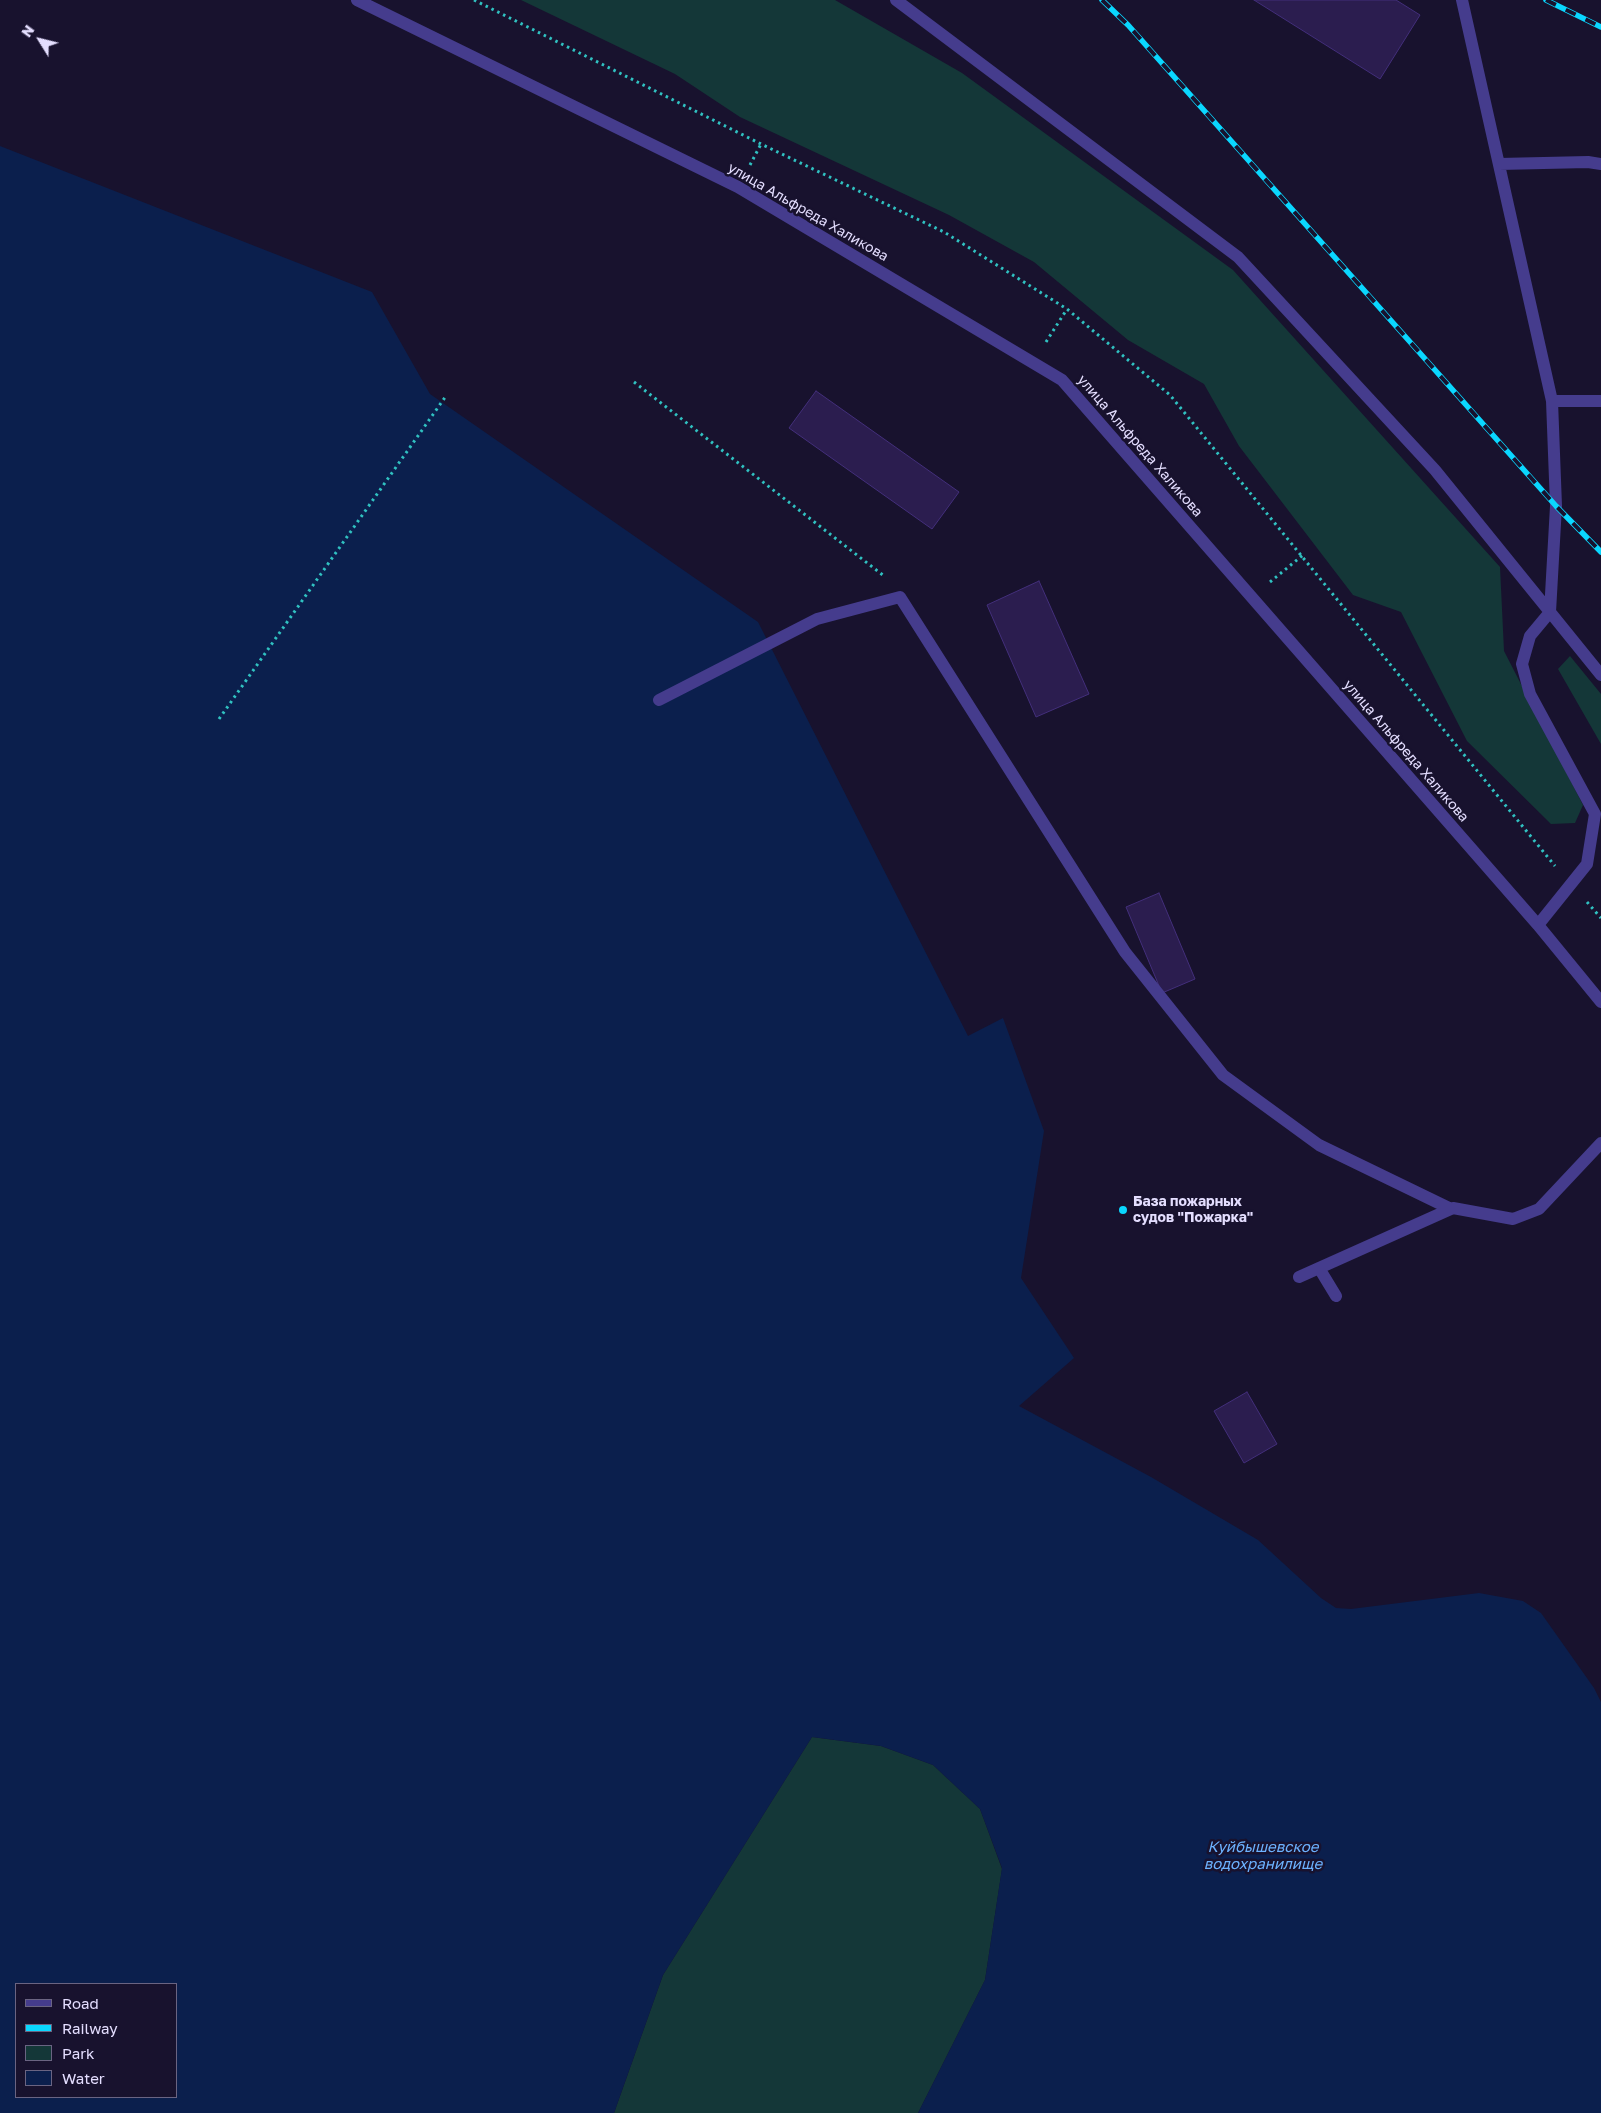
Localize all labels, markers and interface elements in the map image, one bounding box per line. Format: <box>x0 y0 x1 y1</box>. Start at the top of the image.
north arrow <box>15 15 65 65</box>
text: N <box>17 22 37 40</box>
street label: улица Альфреда Халикова <box>725 159 891 265</box>
street label: улица Альфреда Халикова <box>1074 372 1206 520</box>
street label: улица Альфреда Халикова <box>1340 677 1472 825</box>
place label: База пожарных судов "Пожарка" <box>1133 1194 1253 1226</box>
marker: База пожарных судов "Пожарка" <box>1117 1204 1129 1216</box>
water label: Куйбышевское водохранилище <box>1204 1838 1322 1873</box>
legend <box>15 1983 178 2098</box>
text: Road <box>62 1994 99 2012</box>
text: Railway <box>62 2019 118 2037</box>
text: Park <box>62 2044 94 2062</box>
text: Water <box>62 2069 105 2087</box>

